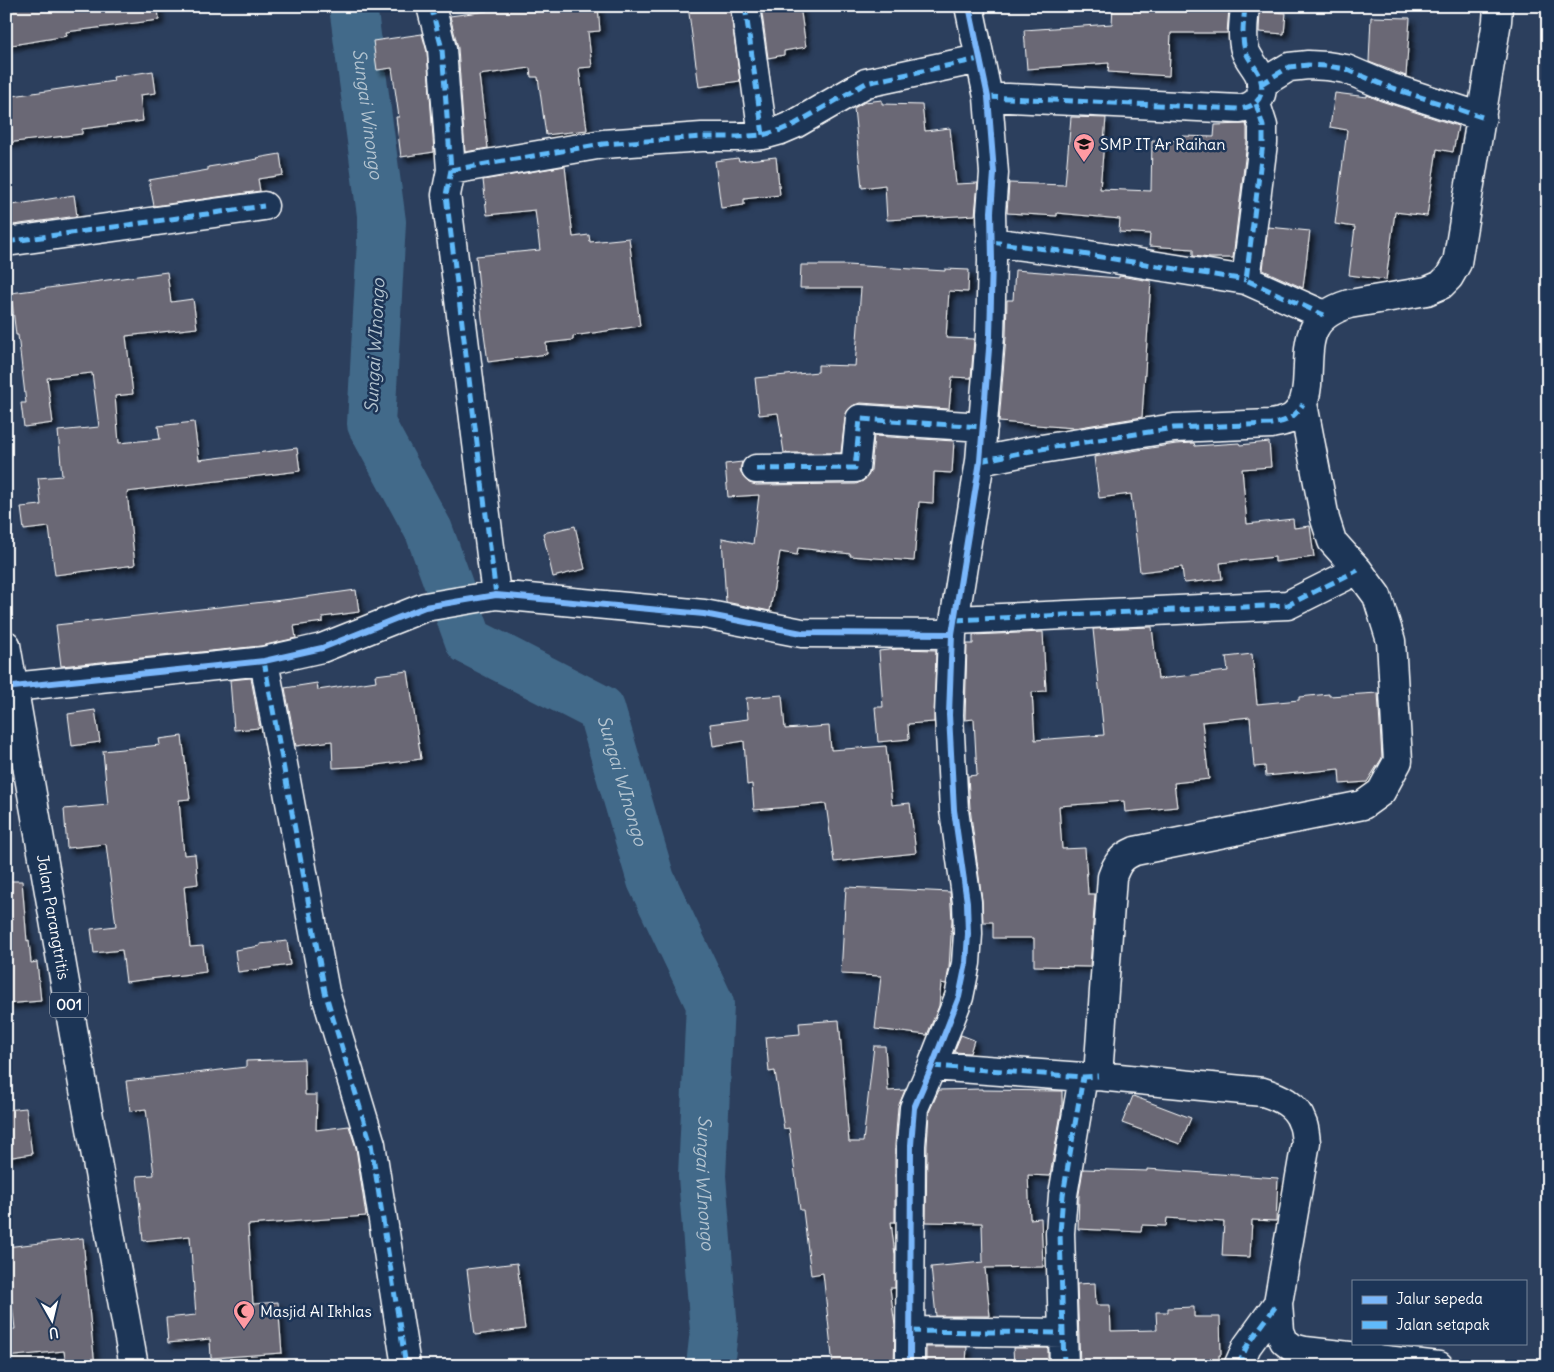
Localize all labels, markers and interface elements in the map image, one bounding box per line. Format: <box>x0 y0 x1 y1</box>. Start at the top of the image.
water label: Sungai Winongo <box>348 47 388 181</box>
school or university icon: SMP IT Ar Raihan <box>1072 132 1096 163</box>
place label: SMP IT Ar Raihan <box>1100 134 1226 154</box>
water label: Sungai WInongo <box>359 277 390 414</box>
water label: Sungai WInongo <box>592 712 653 849</box>
street label: Jalan Parangtritis <box>33 853 74 981</box>
road number: 001 <box>50 992 88 1018</box>
water label: Sungai WInongo <box>691 1115 720 1252</box>
legend <box>1352 1280 1526 1344</box>
text: Jalur sepeda <box>1396 1289 1483 1308</box>
north arrow <box>28 1294 78 1344</box>
mosque icon: Masjid Al Ikhlas <box>232 1299 256 1330</box>
place label: Masjid Al Ikhlas <box>260 1301 372 1321</box>
text: Jalan setapak <box>1396 1315 1490 1334</box>
text: U <box>48 1323 60 1342</box>

